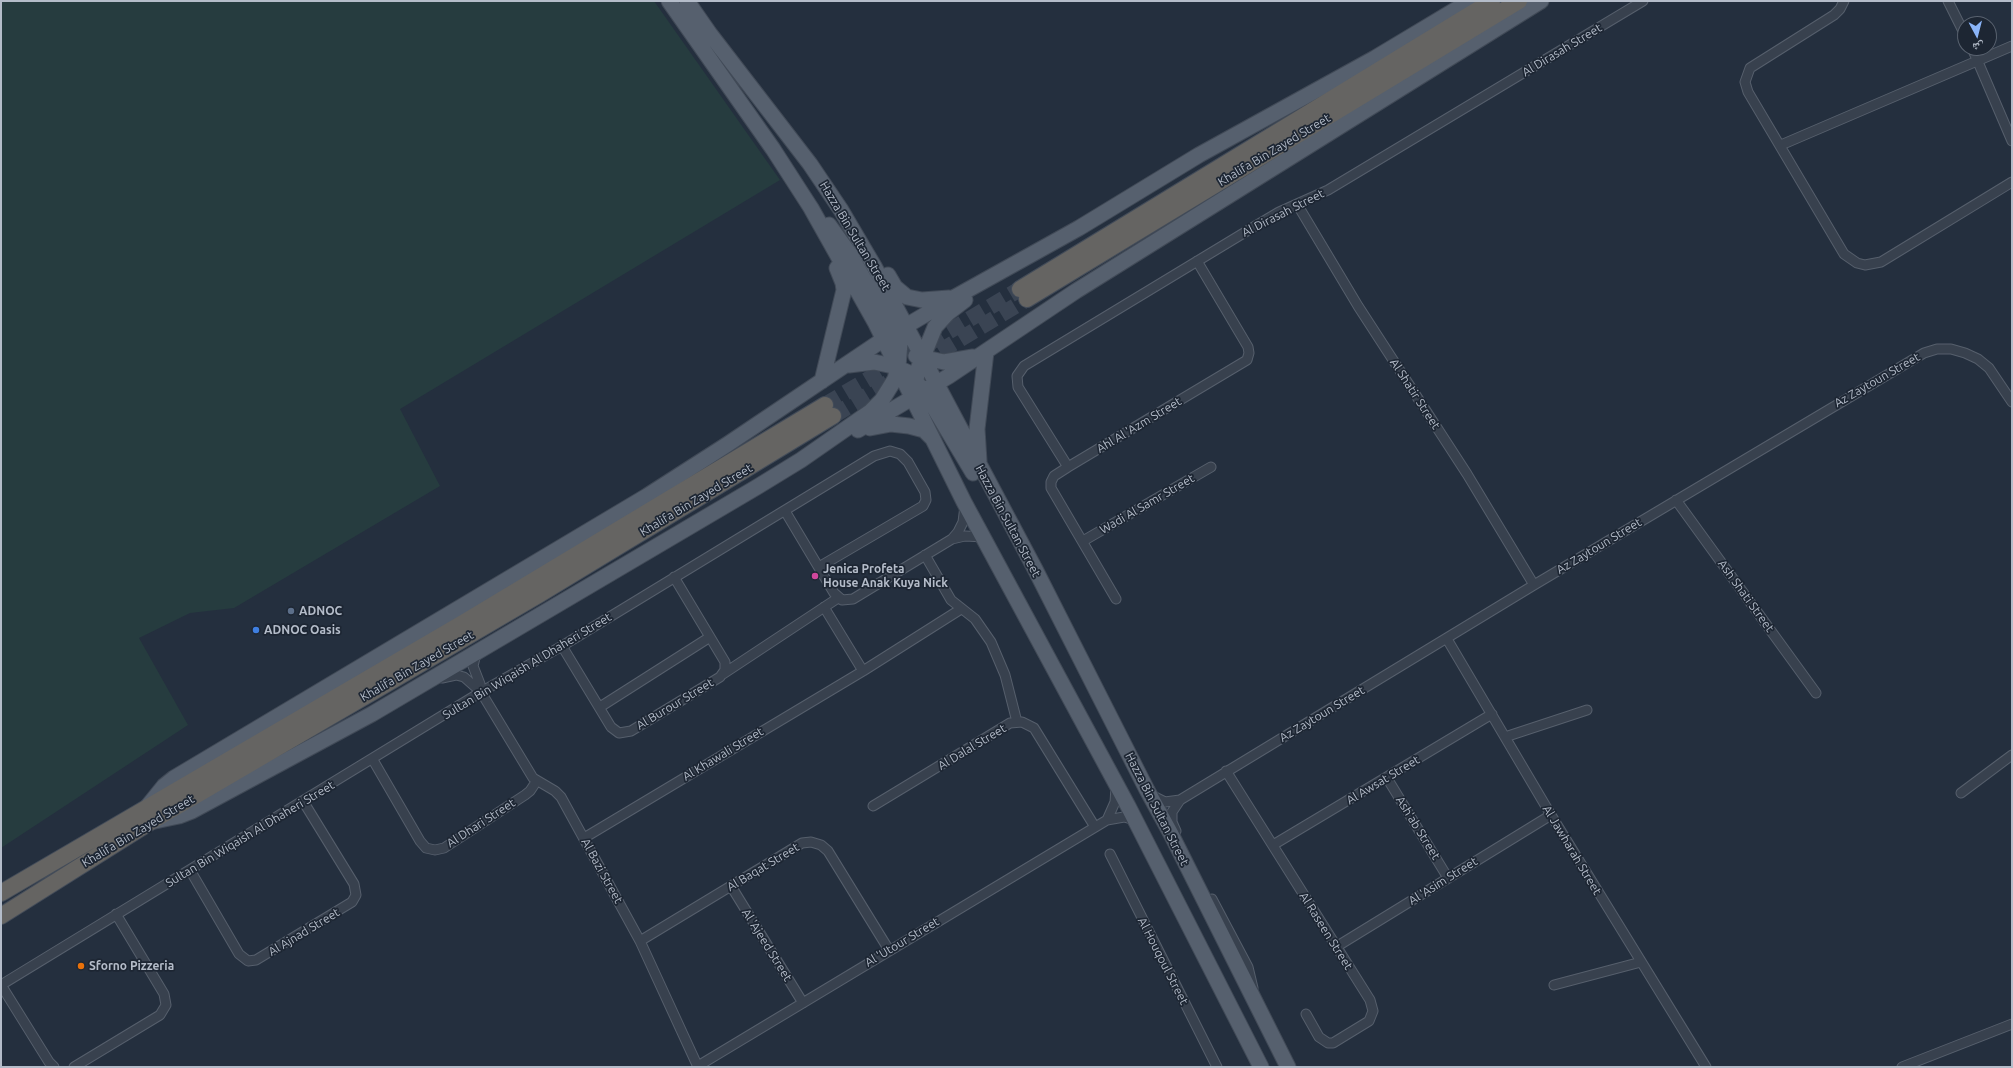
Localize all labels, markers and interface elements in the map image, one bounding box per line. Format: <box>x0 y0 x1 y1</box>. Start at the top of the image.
north arrow <box>1957 16 1997 56</box>
street label: Al Dirasah Street <box>1520 21 1604 79</box>
text: ش <box>1972 40 1985 54</box>
street label: Khalifa Bin Zayed Street <box>1215 111 1333 189</box>
street label: Hazza Bin Sultan Street <box>817 179 893 293</box>
street label: Al Dirasah Street <box>1240 186 1326 240</box>
street label: Az Zaytoun Street <box>1832 350 1922 410</box>
street label: Al Shatir Street <box>1387 356 1443 432</box>
street label: Ahl Al 'Azm Street <box>1094 394 1184 456</box>
street label: Khalifa Bin Zayed Street <box>637 461 755 539</box>
street label: Hazza Bin Sultan Street <box>972 463 1044 579</box>
street label: Wadi Al Samr Street <box>1097 471 1197 537</box>
street label: Az Zaytoun Street <box>1554 515 1644 577</box>
street label: Ash Shati Street <box>1715 557 1777 635</box>
place label: Jenica Profeta House Anak Kuya Nick <box>823 562 948 590</box>
marker: Jenica Profeta House Anak Kuya Nick <box>810 571 820 581</box>
place label: ADNOC <box>299 604 342 618</box>
marker: ADNOC <box>286 606 296 616</box>
street label: Sultan Bin Wiqaish Al Dhaheri Street <box>440 610 614 722</box>
place label: ADNOC Oasis <box>264 623 341 637</box>
marker: ADNOC Oasis <box>251 625 261 635</box>
street label: Khalifa Bin Zayed Street <box>358 628 476 704</box>
street label: Al Burour Street <box>634 675 716 733</box>
street label: Az Zaytoun Street <box>1277 683 1367 745</box>
street label: Al Dalal Street <box>935 721 1009 773</box>
street label: Al Khawali Street <box>680 724 766 784</box>
street label: Hazza Bin Sultan Street <box>1122 750 1192 868</box>
street label: Al Awsat Street <box>1344 752 1422 808</box>
street label: Sultan Bin Wiqaish Al Dhaheri Street <box>163 778 337 890</box>
street label: Khalifa Bin Zayed Street <box>79 792 197 870</box>
street label: Ash'ab Street <box>1393 794 1443 862</box>
street label: Al Dhari Street <box>444 795 518 851</box>
street label: Al Jawharah Street <box>1540 803 1604 897</box>
street label: Al Bazi Street <box>578 836 626 906</box>
street label: Al Baqat Street <box>724 840 802 894</box>
street label: Al 'Asim Street <box>1406 854 1480 908</box>
street label: Al Raseen Street <box>1296 890 1356 972</box>
street label: Al Ajnad Street <box>266 905 342 959</box>
street label: Al 'Ajeed Street <box>739 906 795 984</box>
street label: Al 'Utour Street <box>862 914 942 970</box>
street label: Al Houqoul Street <box>1135 915 1191 1007</box>
place label: Sforno Pizzeria <box>89 959 174 973</box>
marker: Sforno Pizzeria <box>76 961 86 971</box>

